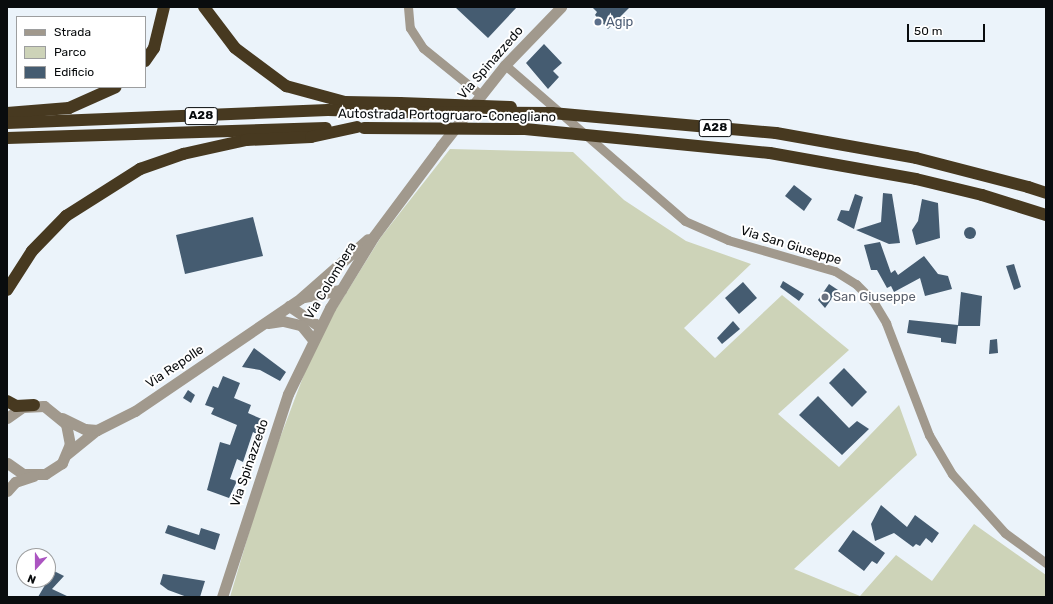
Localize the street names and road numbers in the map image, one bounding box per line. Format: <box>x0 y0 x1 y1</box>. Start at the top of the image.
street label: Via Spinazzedo <box>455 23 527 103</box>
road number: A28 <box>184 106 218 126</box>
street label: Autostrada Portogruaro-Conegliano <box>338 106 556 126</box>
road number: A28 <box>698 118 732 138</box>
street label: Via San Giuseppe <box>739 223 843 269</box>
street label: Via Colombera <box>302 240 360 322</box>
street label: Via Repolle <box>143 342 207 392</box>
street label: Via Spinazzedo <box>228 417 272 509</box>

